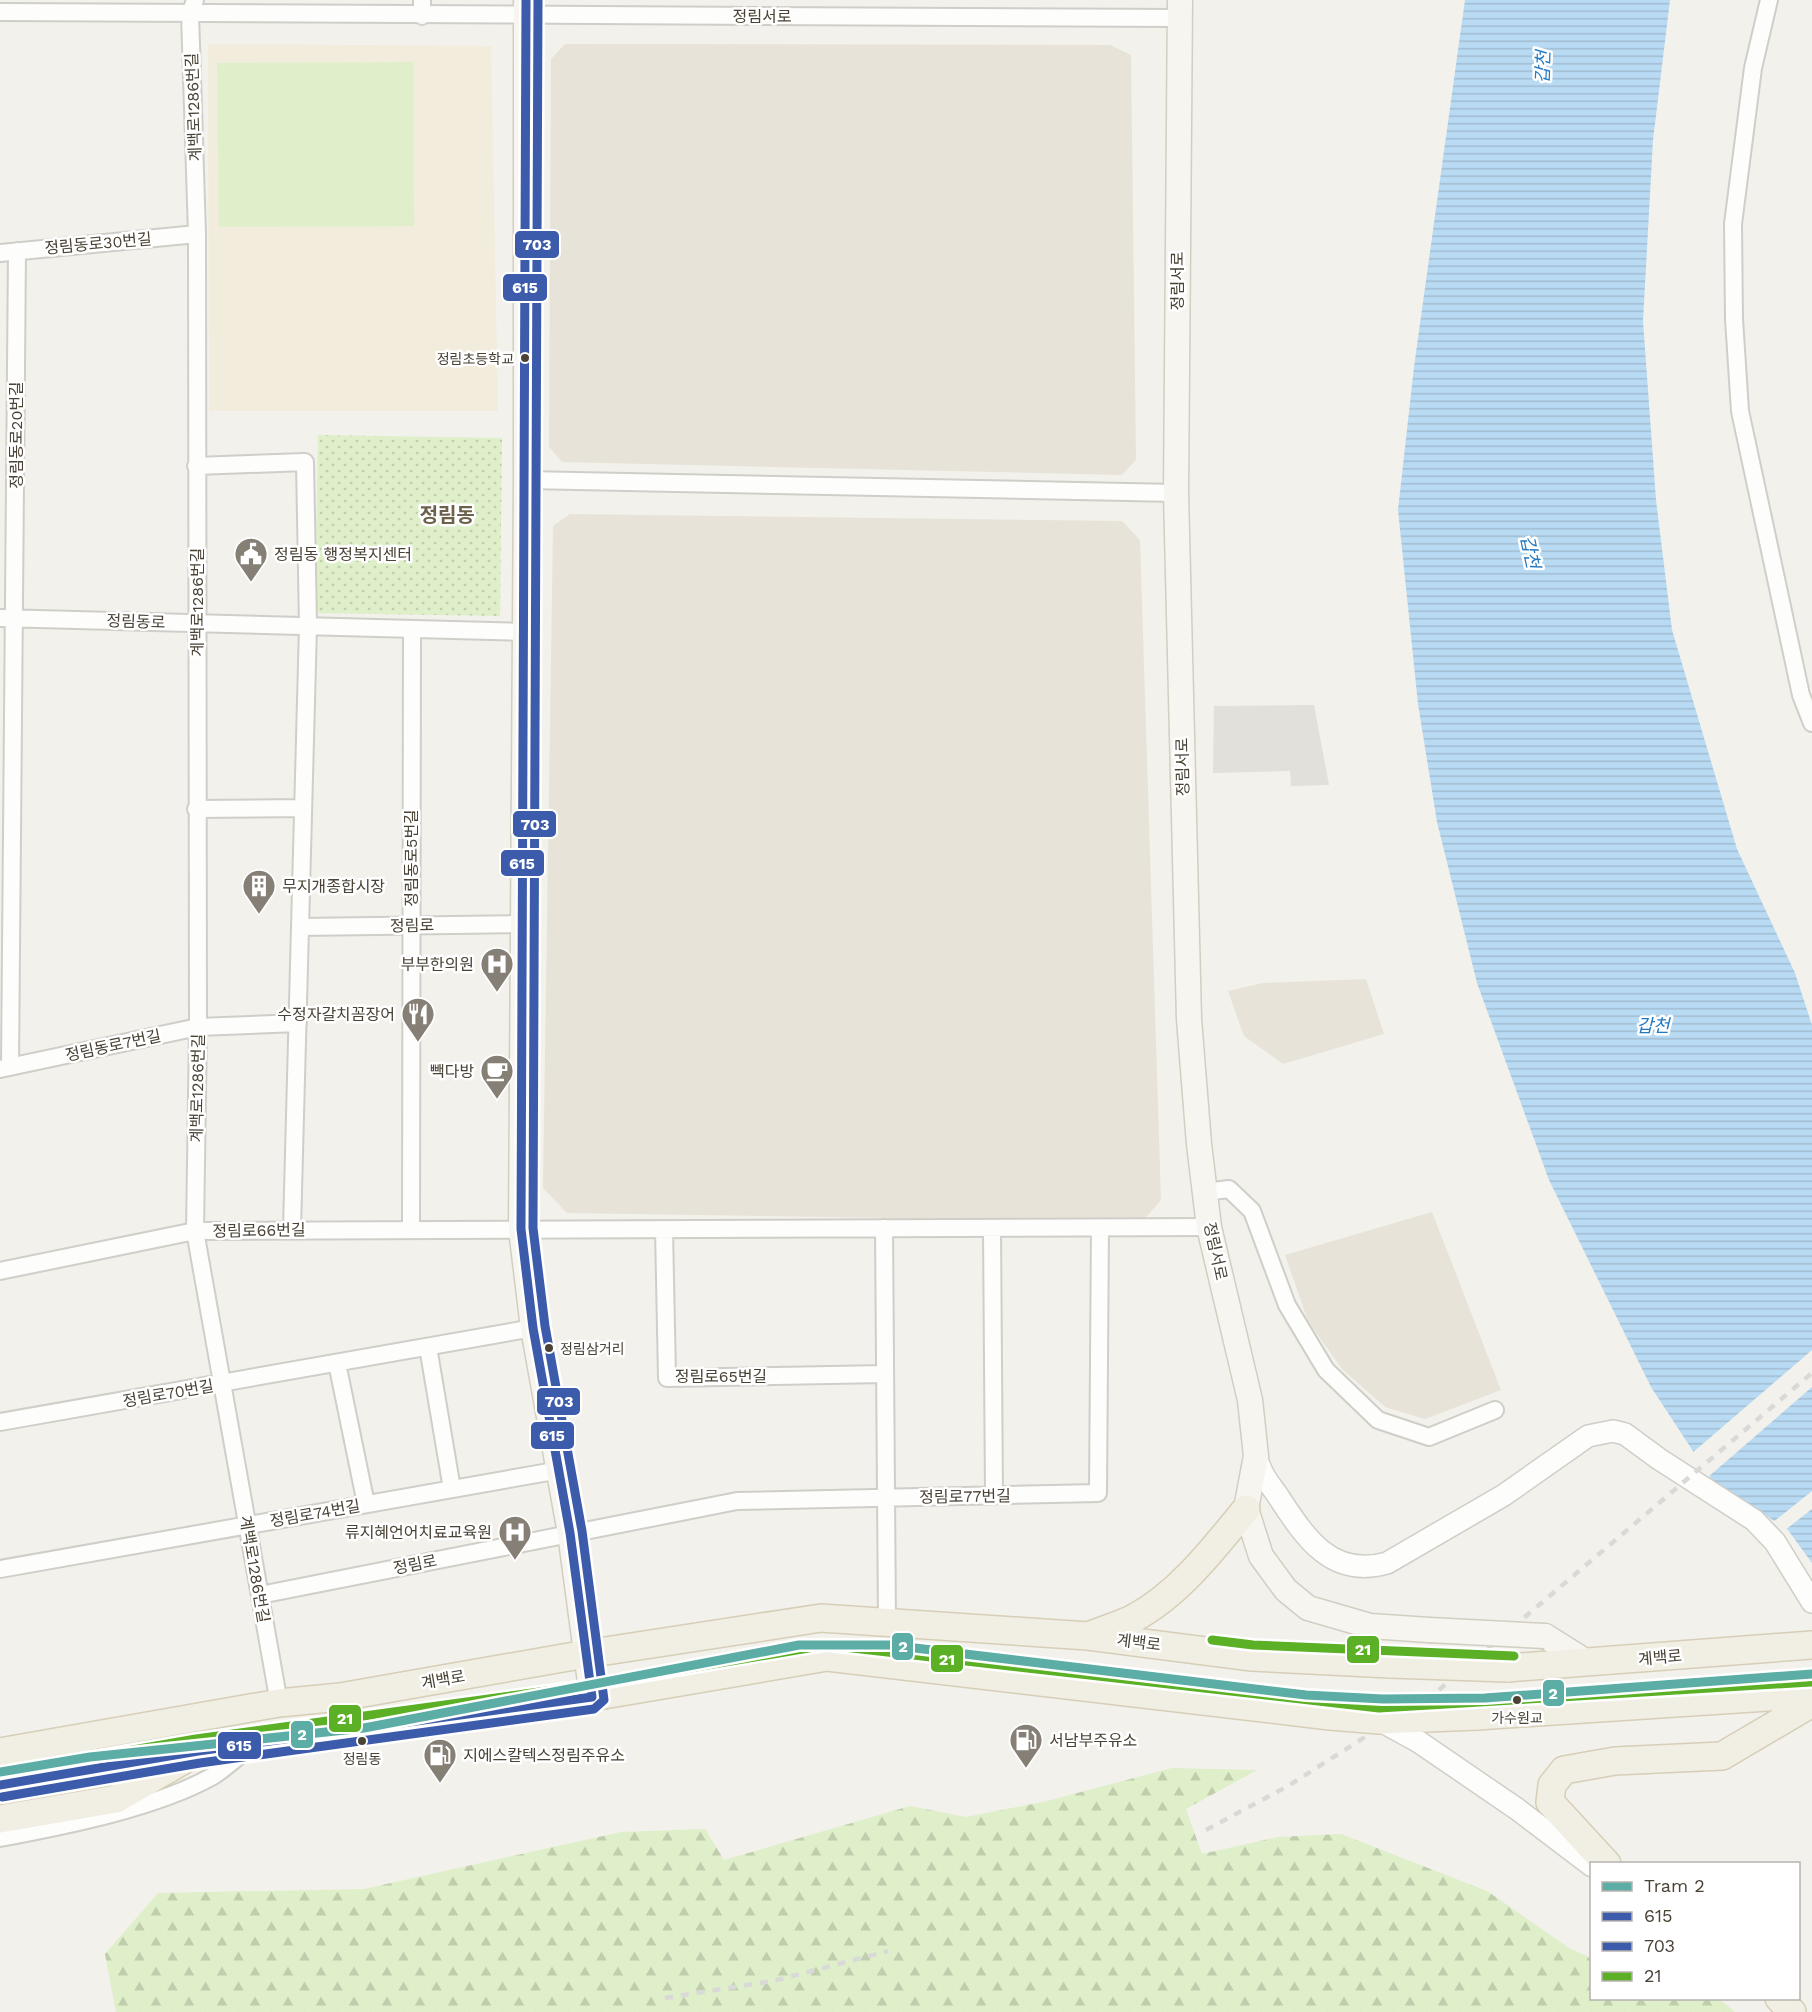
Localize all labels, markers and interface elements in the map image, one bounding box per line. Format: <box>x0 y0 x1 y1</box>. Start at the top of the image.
street label: 정림서로 <box>733 7 792 26</box>
water label: 갑천 <box>1531 48 1554 84</box>
street label: 계백로1286번길 <box>182 52 205 162</box>
street label: 정림동로30번길 <box>44 229 152 258</box>
line badge: 703 <box>514 230 560 259</box>
text: 703 <box>523 235 551 254</box>
street label: 정림서로 <box>1168 251 1187 310</box>
line badge: 615 <box>502 273 548 302</box>
text: 615 <box>512 278 538 297</box>
place label: 정림초등학교 <box>437 351 514 367</box>
marker: 정림초등학교 <box>519 352 531 364</box>
street label: 정림동로20번길 <box>7 381 26 489</box>
district label: 정림동 <box>419 503 475 527</box>
water label: 갑천 <box>1517 534 1545 573</box>
public building icon: 정림동 행정복지센터 <box>233 536 269 583</box>
place label: 정림동 행정복지센터 <box>274 545 412 564</box>
street label: 계백로1286번길 <box>188 548 207 656</box>
street label: 정림동로 <box>106 611 166 632</box>
street label: 정림서로 <box>1172 737 1193 797</box>
street label: 정림동로5번길 <box>402 809 421 907</box>
line badge: 703 <box>512 810 557 838</box>
text: 703 <box>521 815 549 834</box>
line badge: 615 <box>500 849 545 877</box>
text: 615 <box>509 854 535 873</box>
building icon: 무지개종합시장 <box>241 868 277 915</box>
place label: 무지개종합시장 <box>282 877 385 896</box>
street label: 정림로 <box>390 916 435 935</box>
hospital icon: 부부한의원 <box>479 946 515 993</box>
place label: 부부한의원 <box>400 955 474 974</box>
restaurant icon: 수정자갈치꼼장어 <box>400 996 436 1043</box>
place label: 수정자갈치꼼장어 <box>277 1005 395 1024</box>
water label: 갑천 <box>1636 1015 1672 1036</box>
street label: 정림동로7번길 <box>64 1026 163 1065</box>
street label: 계백로1286번길 <box>187 1033 208 1143</box>
cafe icon: 빽다방 <box>479 1053 515 1100</box>
place label: 빽다방 <box>430 1062 474 1081</box>
street label: 정림로66번길 <box>212 1220 306 1241</box>
street label: 정림서로 <box>1200 1220 1231 1282</box>
place label: 정림삼거리 <box>560 1341 624 1357</box>
marker: 정림삼거리 <box>543 1342 555 1354</box>
street label: 정림로65번길 <box>675 1367 767 1386</box>
street label: 정림로70번길 <box>121 1376 215 1411</box>
line badge: 703 <box>536 1387 581 1416</box>
text: 703 <box>545 1392 573 1411</box>
line badge: 615 <box>530 1421 575 1450</box>
text: 615 <box>539 1426 565 1445</box>
street label: 정림로77번길 <box>919 1486 1011 1507</box>
street label: 정림로74번길 <box>268 1496 362 1531</box>
street label: 계백로1286번길 <box>236 1514 273 1624</box>
hospital icon: 류지혜언어치료교육원 <box>497 1514 533 1561</box>
place label: 류지혜언어치료교육원 <box>345 1523 492 1542</box>
street label: 정림로 <box>392 1551 439 1578</box>
street label: 계백로 <box>1116 1630 1162 1655</box>
line badge: 2 <box>891 1632 914 1661</box>
line badge: 21 <box>1346 1635 1380 1664</box>
text: 2 <box>898 1637 908 1656</box>
text: 21 <box>1355 1640 1371 1659</box>
line badge: 21 <box>930 1644 964 1673</box>
street label: 계백로 <box>1637 1646 1683 1669</box>
text: 21 <box>939 1650 955 1669</box>
street label: 계백로 <box>420 1666 467 1693</box>
line badge: 2 <box>1542 1679 1565 1707</box>
text: 2 <box>1548 1684 1558 1703</box>
marker: 가수원교 <box>1511 1694 1523 1706</box>
line badge: 21 <box>328 1704 362 1733</box>
text: 21 <box>337 1709 353 1728</box>
place label: 가수원교 <box>1491 1710 1543 1726</box>
line badge: 2 <box>290 1720 314 1749</box>
fuel station icon: 서남부주유소 <box>1008 1722 1044 1769</box>
text: 2 <box>297 1725 307 1744</box>
line badge: 615 <box>217 1731 262 1760</box>
place label: 서남부주유소 <box>1049 1731 1137 1750</box>
marker: 정림동 <box>356 1735 368 1747</box>
text: 615 <box>226 1736 252 1755</box>
fuel station icon: 지에스칼텍스정림주유소 <box>422 1737 458 1784</box>
place label: 지에스칼텍스정림주유소 <box>463 1746 625 1765</box>
place label: 정림동 <box>343 1751 381 1767</box>
legend <box>1590 1862 1800 2000</box>
text: Tram 2 <box>1644 1875 1705 1896</box>
text: 615 <box>1644 1905 1672 1926</box>
text: 703 <box>1644 1935 1675 1956</box>
text: 21 <box>1644 1965 1662 1986</box>

